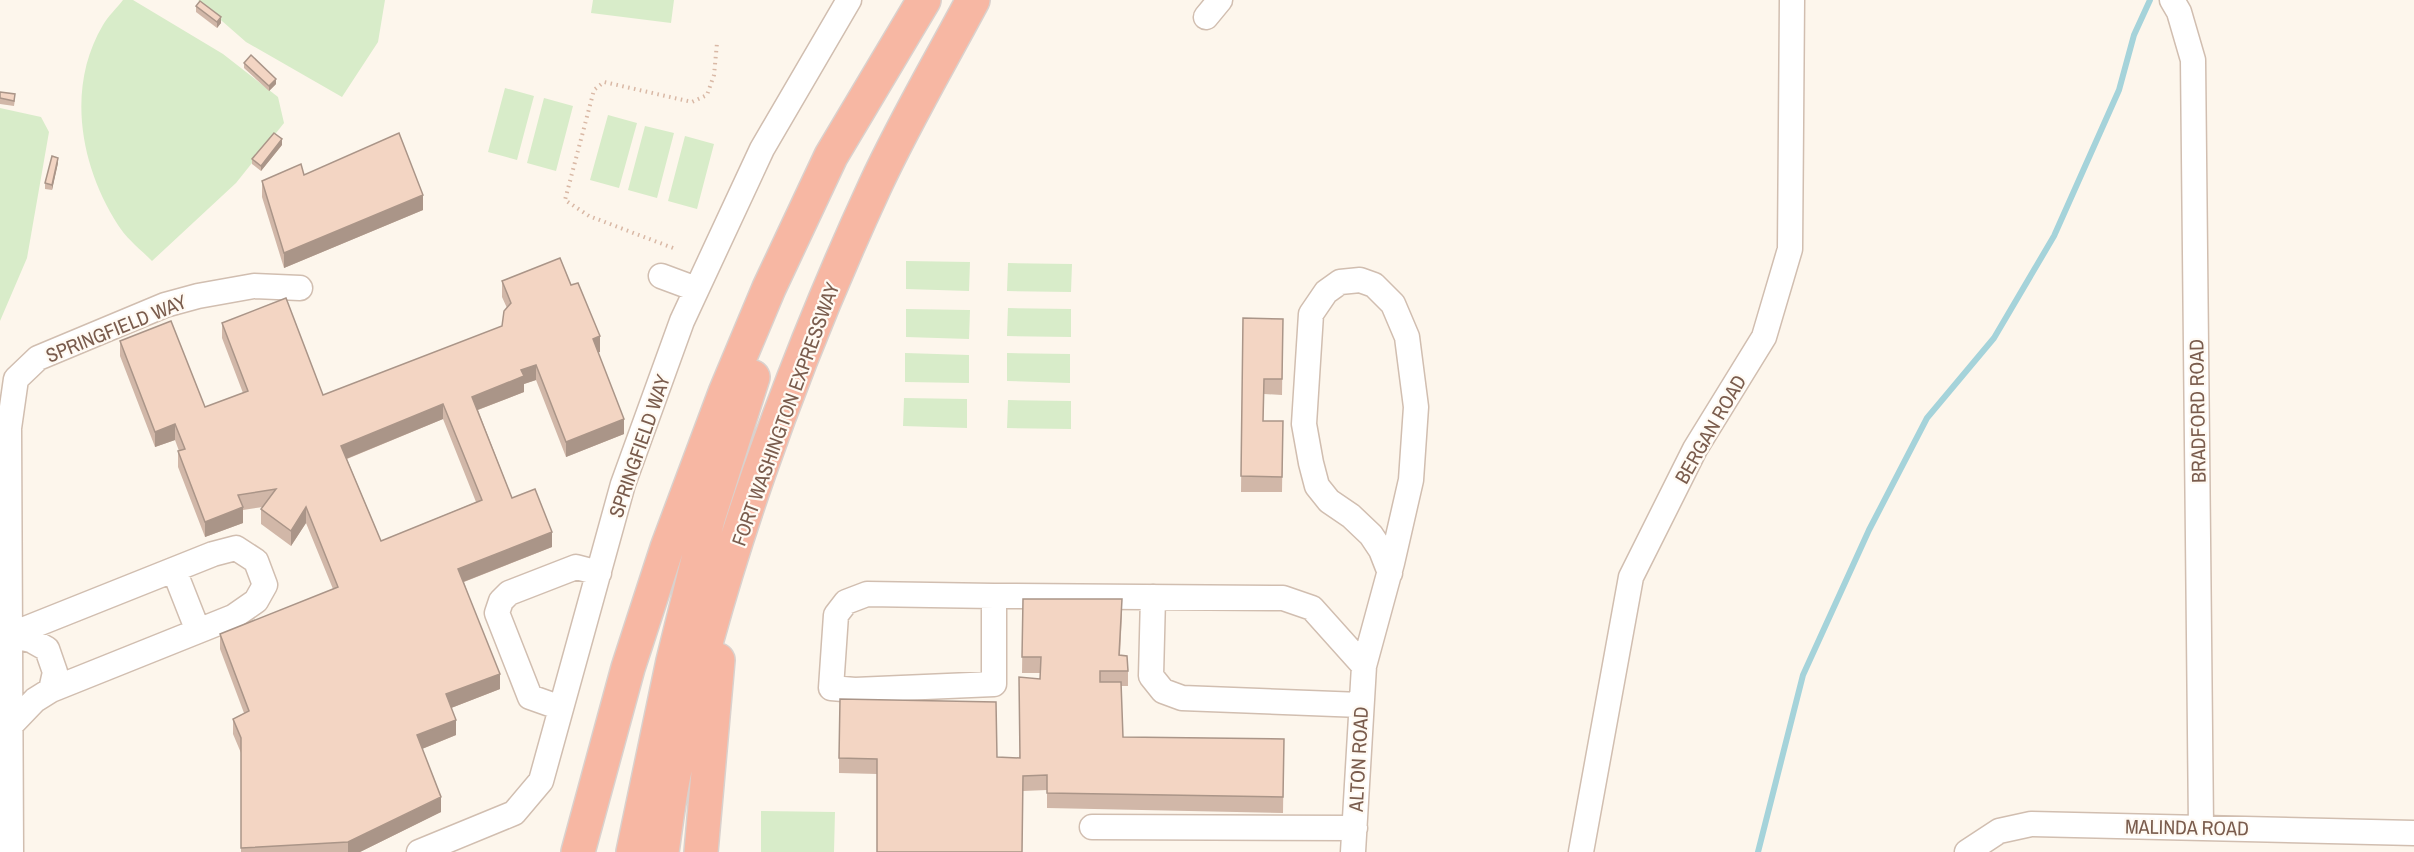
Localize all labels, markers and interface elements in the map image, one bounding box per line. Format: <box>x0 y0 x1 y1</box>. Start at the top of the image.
street label: FORT WASHINGTON EXPRESSWAY <box>725 279 845 549</box>
street label: SPRINGFIELD WAY <box>42 287 190 369</box>
street label: BRADFORD ROAD <box>2182 339 2212 483</box>
street label: BERGAN ROAD <box>1668 370 1752 488</box>
street label: SPRINGFIELD WAY <box>602 371 676 521</box>
street label: ALTON ROAD <box>1342 706 1374 813</box>
street label: MALINDA ROAD <box>2125 812 2249 842</box>

